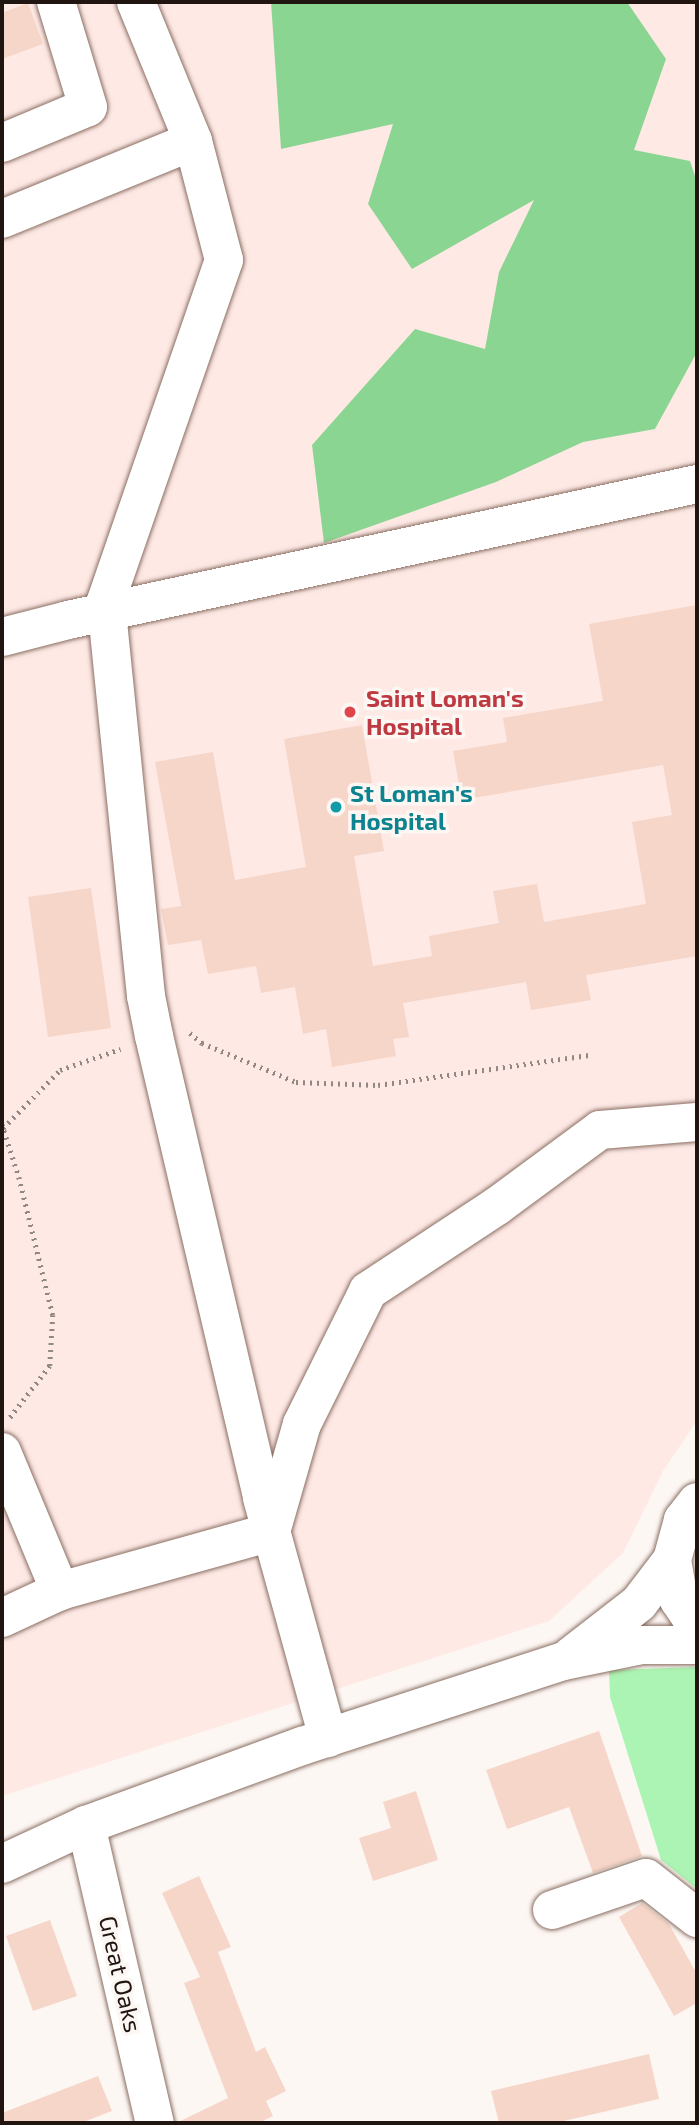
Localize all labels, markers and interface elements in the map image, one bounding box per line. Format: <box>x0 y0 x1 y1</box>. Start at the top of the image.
place label: Saint Loman's Hospital <box>366 684 524 740</box>
marker: Saint Loman's Hospital <box>340 702 360 722</box>
place label: St Loman's Hospital <box>350 779 473 835</box>
marker: St Loman's Hospital <box>328 799 344 815</box>
street label: Great Oaks <box>94 1913 148 2035</box>

